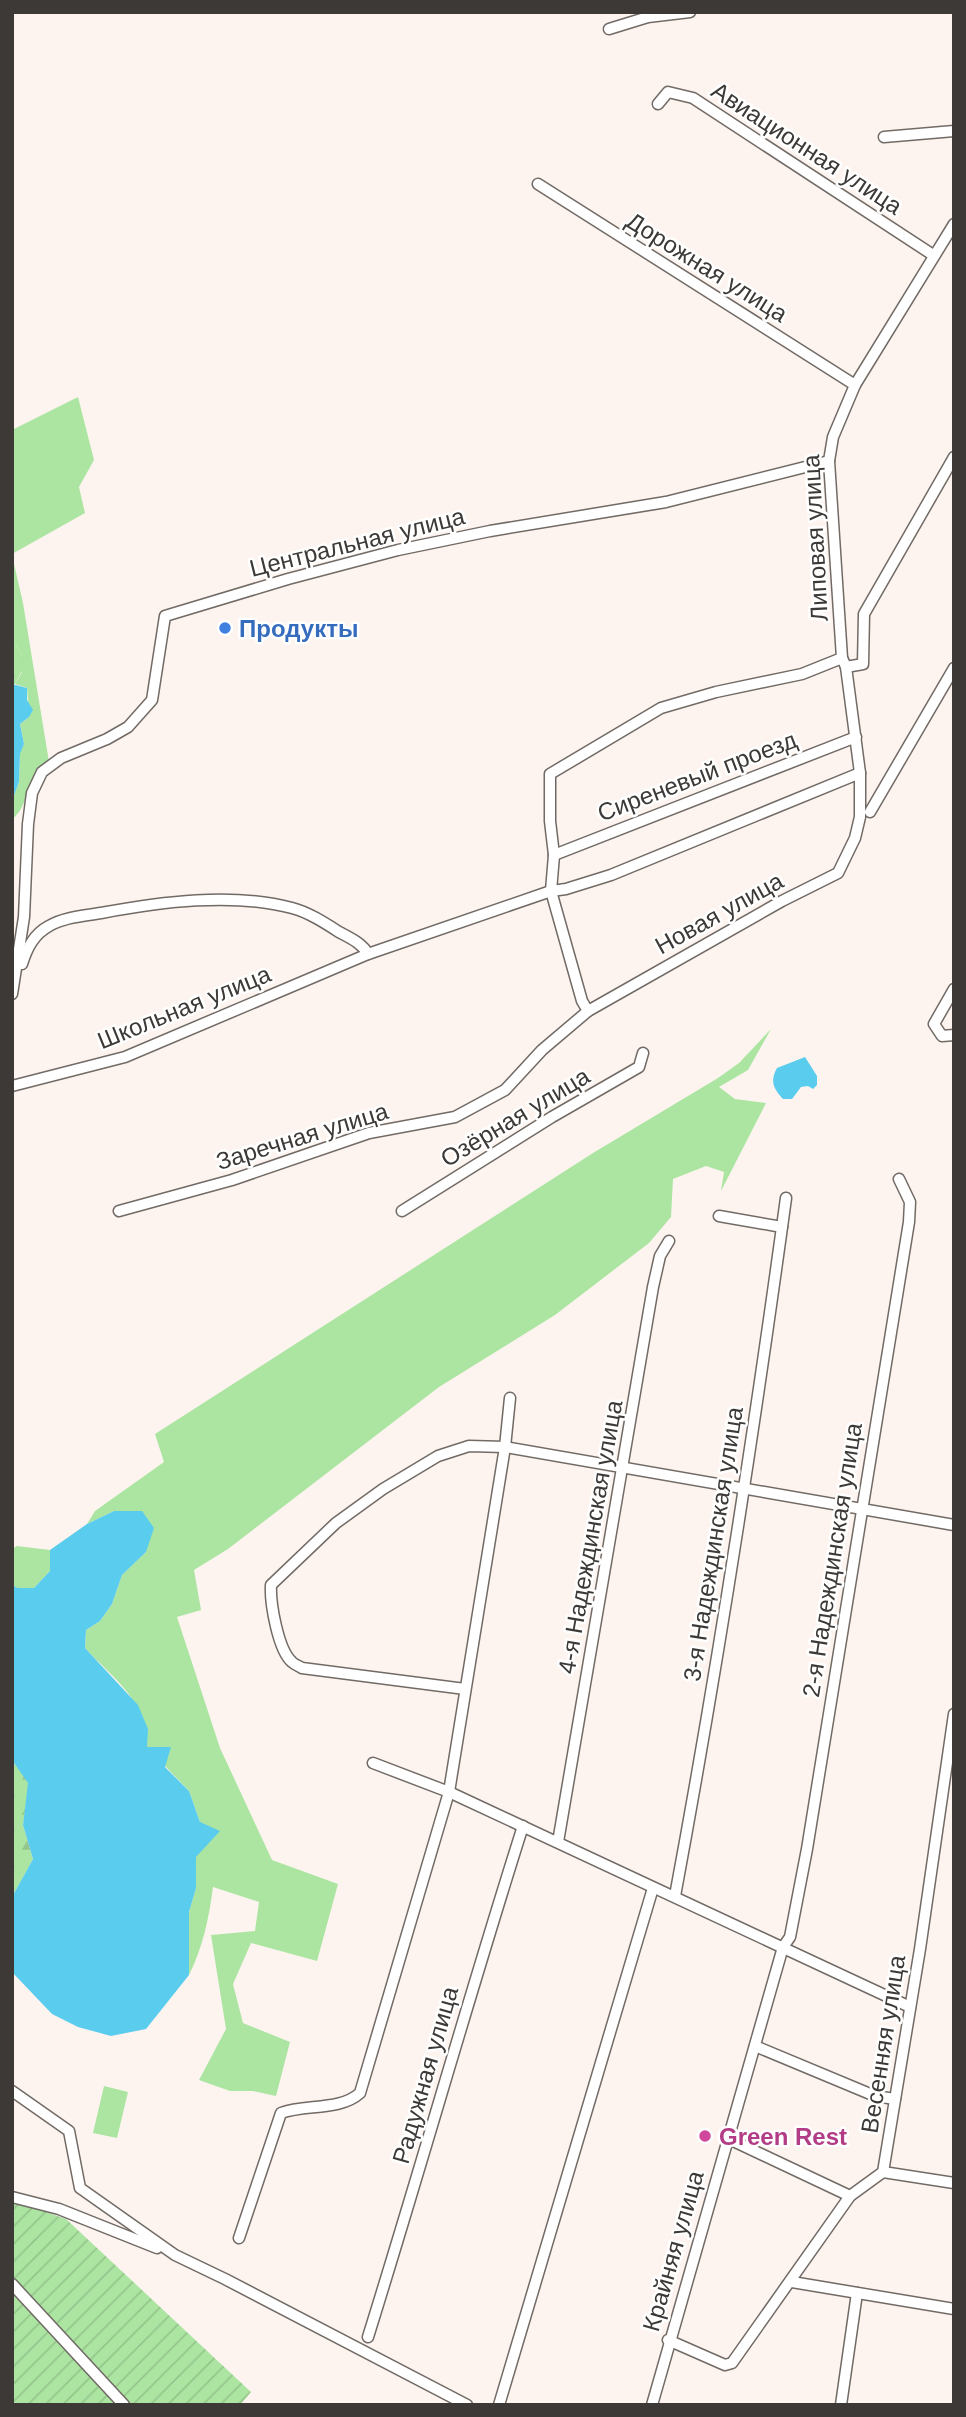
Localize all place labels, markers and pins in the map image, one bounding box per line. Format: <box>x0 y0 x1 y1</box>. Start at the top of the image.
place label: Продукты <box>239 615 358 642</box>
marker: Продукты <box>217 620 233 636</box>
place label: Green Rest <box>719 2123 847 2150</box>
marker: Green Rest <box>697 2128 713 2144</box>

